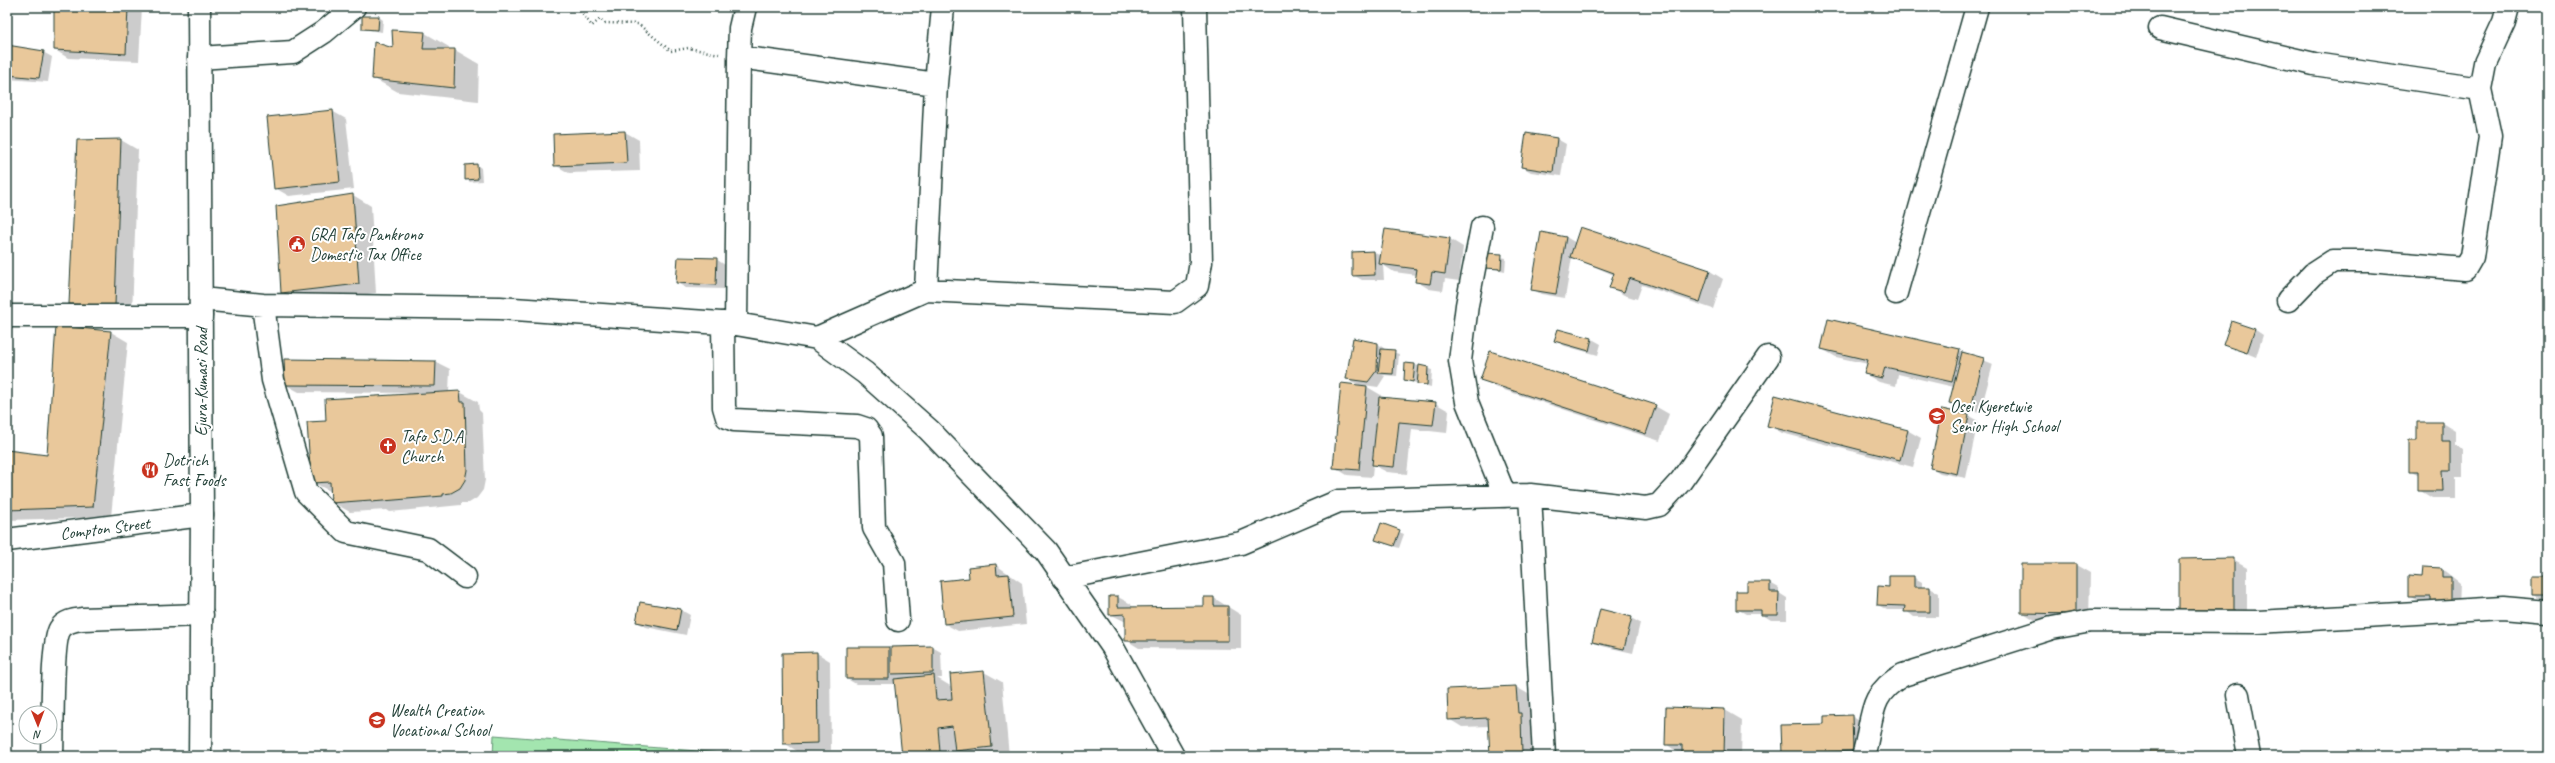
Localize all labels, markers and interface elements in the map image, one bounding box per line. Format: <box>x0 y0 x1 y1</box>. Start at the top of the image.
place label: GRA Tafo Pankrono Domestic Tax Office <box>310 224 424 265</box>
public building icon: GRA Tafo Pankrono Domestic Tax Office <box>287 234 307 254</box>
street label: Ejura-Kumasi Road <box>191 325 212 436</box>
place label: Osei Kyeretwie Senior High School <box>1950 396 2061 437</box>
school or university icon: Osei Kyeretwie Senior High School <box>1927 406 1947 426</box>
place label: Tafo S.D.A Church <box>401 426 465 467</box>
church icon: Tafo S.D.A Church <box>378 436 398 456</box>
place label: Dotrich Fast Foods <box>163 450 227 491</box>
restaurant icon: Dotrich Fast Foods <box>140 460 160 480</box>
street label: Compton Street <box>59 512 153 544</box>
place label: Wealth Creation Vocational School <box>390 700 493 741</box>
north arrow <box>18 705 58 745</box>
school or university icon: Wealth Creation Vocational School <box>367 710 387 730</box>
text: N <box>32 728 42 742</box>

